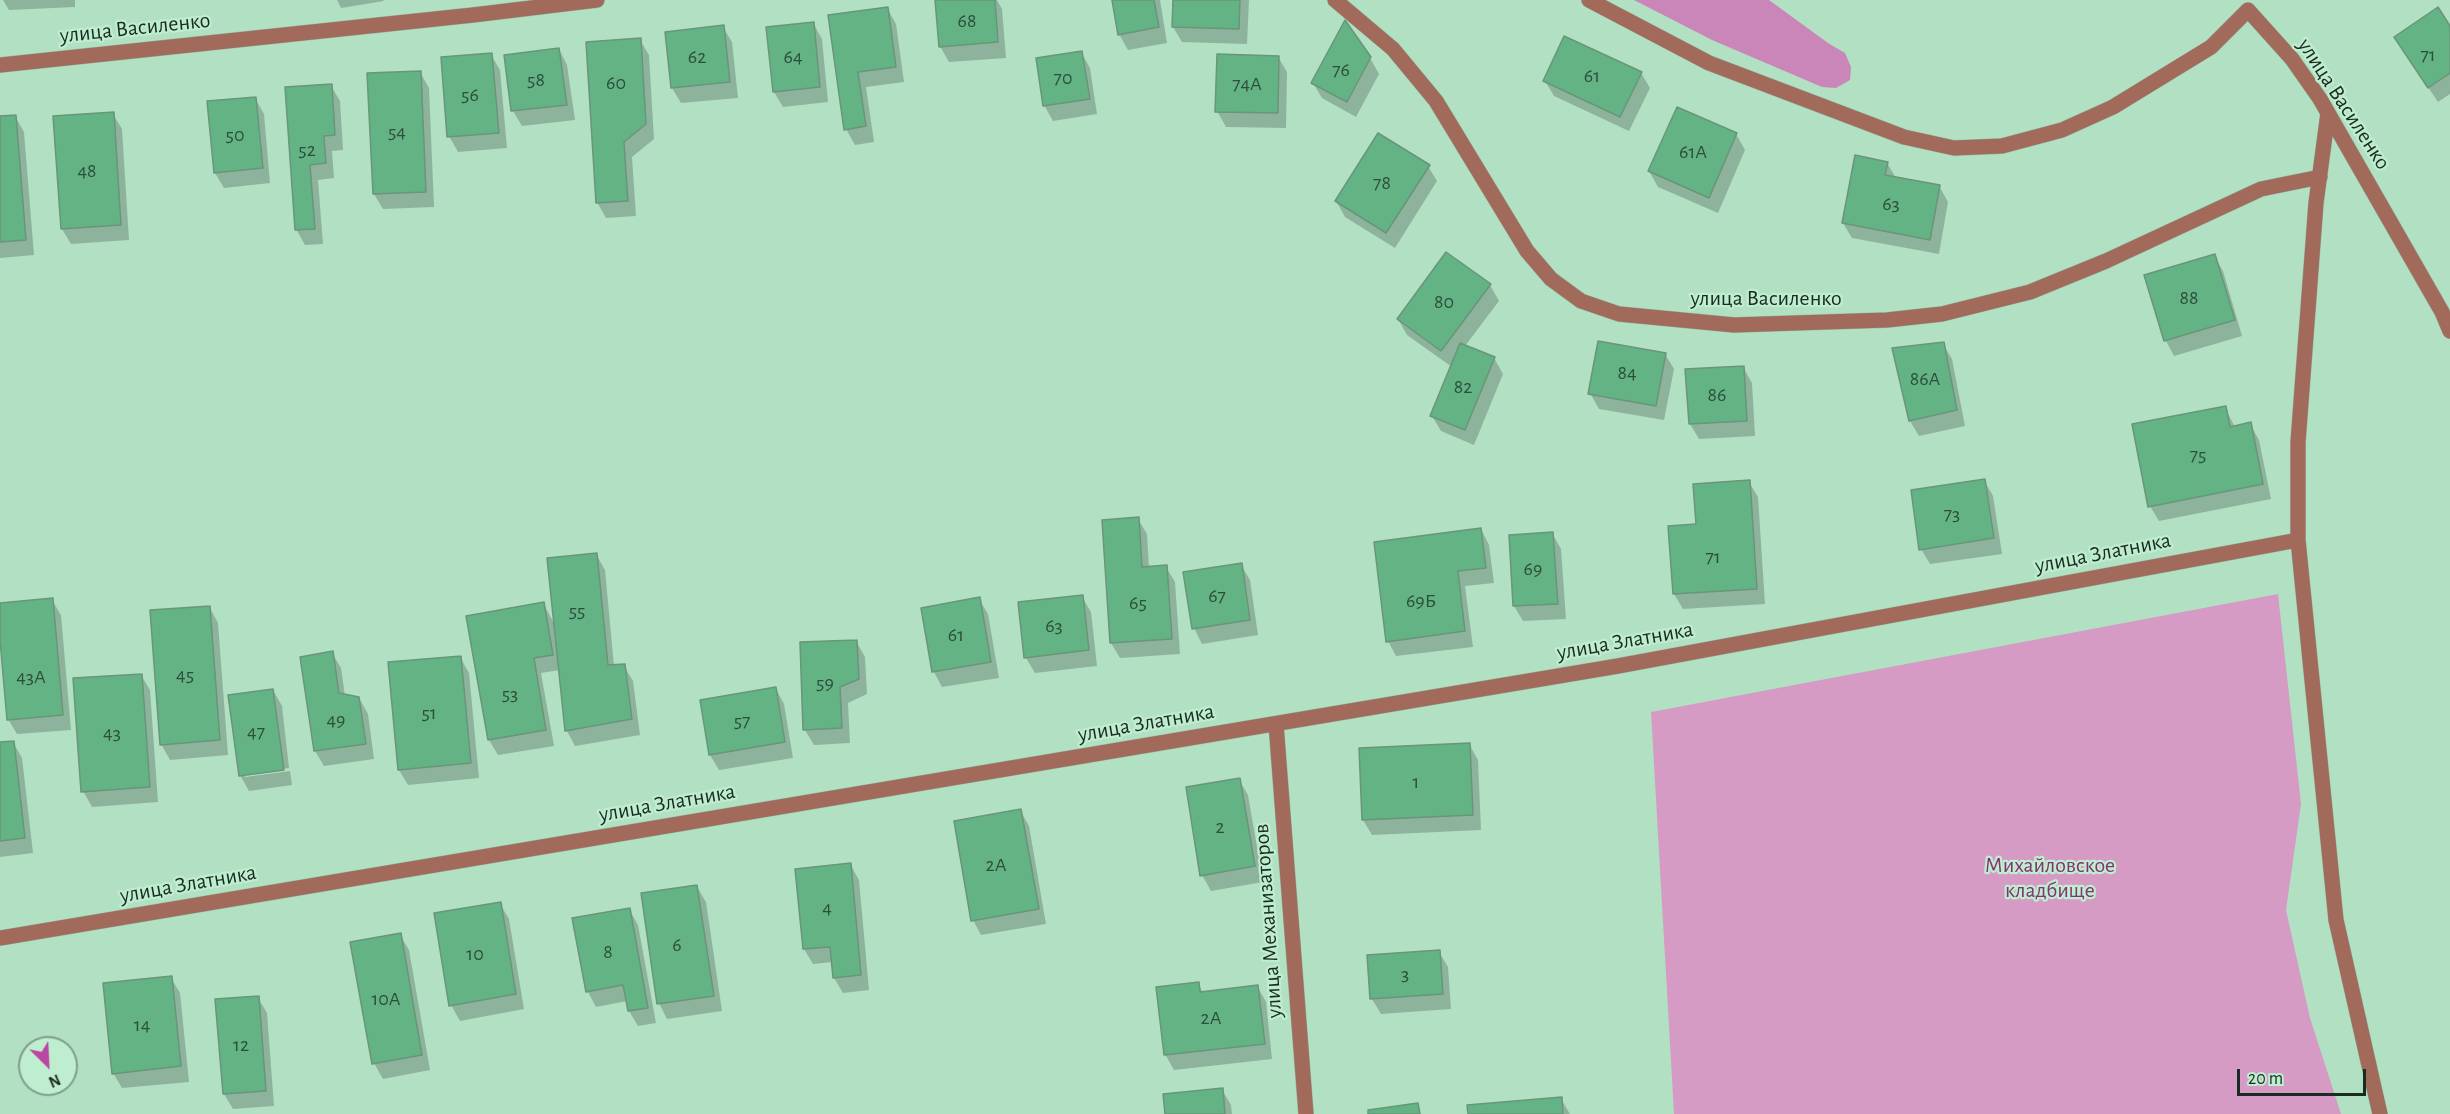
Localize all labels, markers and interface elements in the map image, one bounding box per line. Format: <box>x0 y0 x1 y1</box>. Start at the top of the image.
street label: улица Василенко <box>58 7 212 49</box>
house number: 68 <box>958 9 976 33</box>
street label: улица Василенко <box>2292 33 2396 175</box>
house number: 71 <box>2420 43 2436 67</box>
house number: 62 <box>688 45 706 69</box>
house number: 64 <box>783 45 803 69</box>
house number: 76 <box>1332 58 1350 82</box>
house number: 61 <box>1584 64 1600 88</box>
house number: 70 <box>1054 66 1072 90</box>
house number: 58 <box>527 68 545 92</box>
house number: 60 <box>606 71 626 95</box>
house number: 74А <box>1232 72 1262 96</box>
house number: 56 <box>461 83 479 107</box>
house number: 54 <box>388 120 406 144</box>
house number: 50 <box>226 123 244 147</box>
house number: 52 <box>298 138 316 162</box>
house number: 61А <box>1679 140 1707 164</box>
house number: 48 <box>77 159 97 183</box>
house number: 78 <box>1373 171 1391 195</box>
house number: 63 <box>1882 192 1900 216</box>
street label: улица Василенко <box>1690 285 1842 311</box>
house number: 88 <box>2180 286 2198 310</box>
house number: 80 <box>1434 290 1454 314</box>
house number: 84 <box>1617 361 1637 385</box>
house number: 86А <box>1910 367 1940 391</box>
house number: 82 <box>1454 375 1472 399</box>
house number: 86 <box>1708 383 1726 407</box>
house number: 75 <box>2190 443 2206 467</box>
house number: 73 <box>1944 502 1960 526</box>
street label: улица Златника <box>2033 527 2173 579</box>
house number: 71 <box>1705 545 1721 569</box>
house number: 69 <box>1524 557 1542 581</box>
house number: 67 <box>1208 584 1226 608</box>
house number: 69Б <box>1406 589 1436 613</box>
house number: 65 <box>1129 591 1147 615</box>
house number: 55 <box>569 599 585 623</box>
house number: 63 <box>1045 614 1063 638</box>
street label: улица Златника <box>1555 616 1695 666</box>
house number: 61 <box>948 623 964 647</box>
house number: 45 <box>176 663 194 687</box>
house number: 43А <box>16 665 46 689</box>
house number: 59 <box>816 671 834 695</box>
house number: 53 <box>502 682 518 706</box>
street label: улица Златника <box>1076 698 1216 748</box>
house number: 51 <box>421 701 437 725</box>
house number: 49 <box>326 708 346 732</box>
house number: 57 <box>734 709 750 733</box>
house number: 47 <box>247 720 265 744</box>
house number: 43 <box>103 721 121 745</box>
house number: 1 <box>1413 770 1419 794</box>
street label: улица Златника <box>597 778 737 828</box>
house number: 2 <box>1215 815 1225 839</box>
street label: улица Механизаторов <box>1248 823 1288 1019</box>
park label: Михайловское кладбище <box>1985 852 2115 903</box>
house number: 2А <box>986 853 1006 877</box>
street label: улица Златника <box>118 859 258 909</box>
house number: 4 <box>822 896 832 920</box>
house number: 6 <box>672 933 682 957</box>
house number: 8 <box>603 940 613 964</box>
house number: 10 <box>466 942 484 966</box>
house number: 3 <box>1401 962 1409 986</box>
house number: 10А <box>371 987 401 1011</box>
house number: 2А <box>1201 1006 1221 1030</box>
house number: 14 <box>134 1013 150 1037</box>
house number: 12 <box>233 1033 249 1057</box>
north arrow <box>18 1036 78 1096</box>
scale bar <box>2240 1057 2369 1095</box>
text: 20 m <box>2248 1070 2283 1088</box>
text: N <box>46 1071 63 1090</box>

